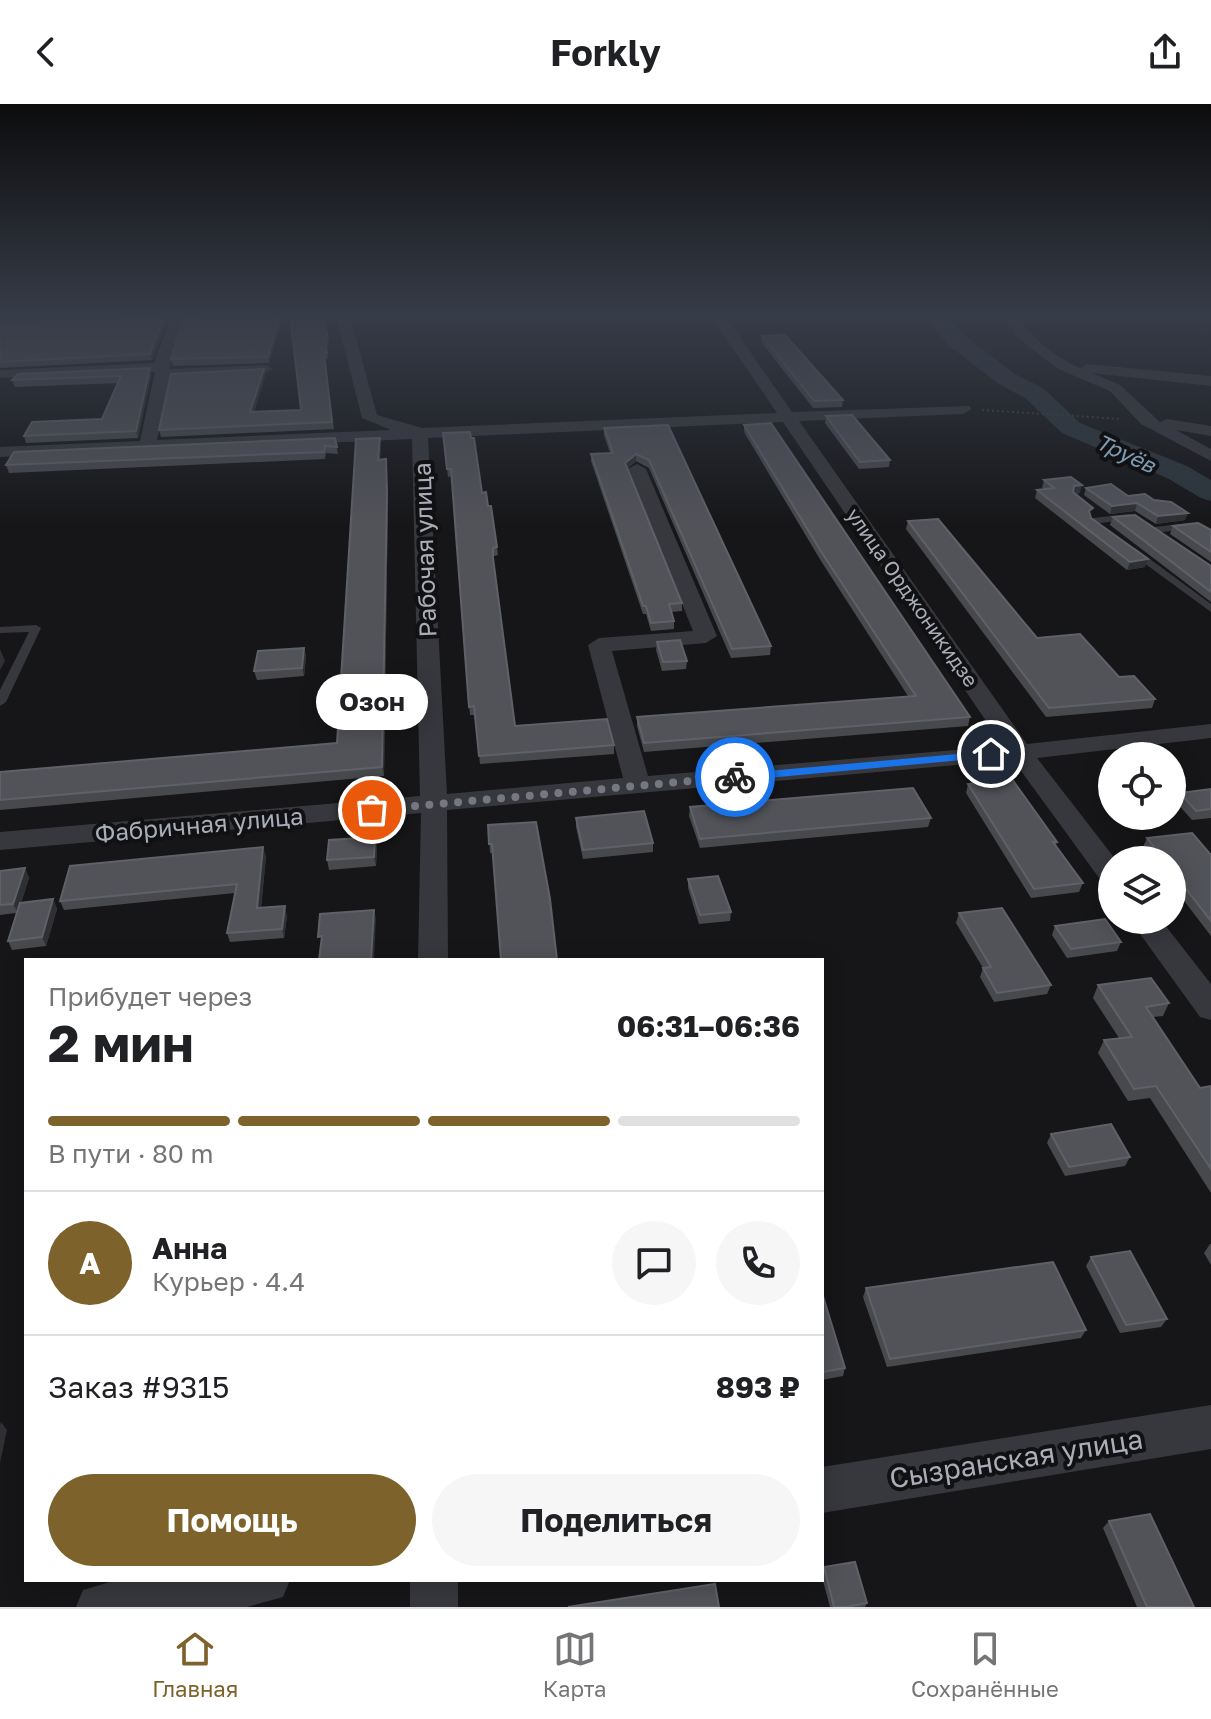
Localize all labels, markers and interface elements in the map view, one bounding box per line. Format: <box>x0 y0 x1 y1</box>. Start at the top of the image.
icon: back <box>24 30 68 74</box>
icon: share <box>1143 30 1187 74</box>
text: Forkly <box>550 31 661 74</box>
water label: Труёв <box>1092 428 1161 479</box>
street label: Рабочая улица <box>406 462 442 638</box>
street label: улица Орджоникидзе <box>842 503 984 691</box>
callout: Озон <box>316 674 428 730</box>
text: Озон <box>339 686 405 717</box>
pin <box>957 720 1025 788</box>
icon: home <box>969 732 1013 776</box>
courier <box>695 737 775 817</box>
map controls <box>1098 742 1186 934</box>
button: locate <box>1098 742 1186 830</box>
icon: bike <box>713 755 757 799</box>
pin <box>338 776 406 844</box>
icon: bag <box>350 788 394 832</box>
street label: Фабричная улица <box>93 800 305 848</box>
button: layers <box>1098 846 1186 934</box>
text: Прибудет через <box>48 981 252 1012</box>
text: 06:31–06:36 <box>617 1008 800 1044</box>
text: 2 мин <box>48 1011 194 1073</box>
text: В пути · 80 m <box>48 1138 214 1169</box>
button: chat <box>612 1221 696 1305</box>
button: phone <box>716 1221 800 1305</box>
text: Анна <box>152 1230 227 1266</box>
text: А <box>79 1245 101 1281</box>
text: Курьер · 4.4 <box>152 1266 305 1297</box>
text: Заказ #9315 <box>48 1369 229 1405</box>
text: 893 ₽ <box>716 1369 800 1405</box>
street label: Сызранская улица <box>887 1422 1145 1494</box>
button: Помощь <box>48 1474 416 1566</box>
button: Поделиться <box>432 1474 800 1566</box>
tab: Главная <box>152 1627 238 1702</box>
tab: Карта <box>543 1627 607 1702</box>
tab: Сохранённые <box>911 1627 1059 1702</box>

